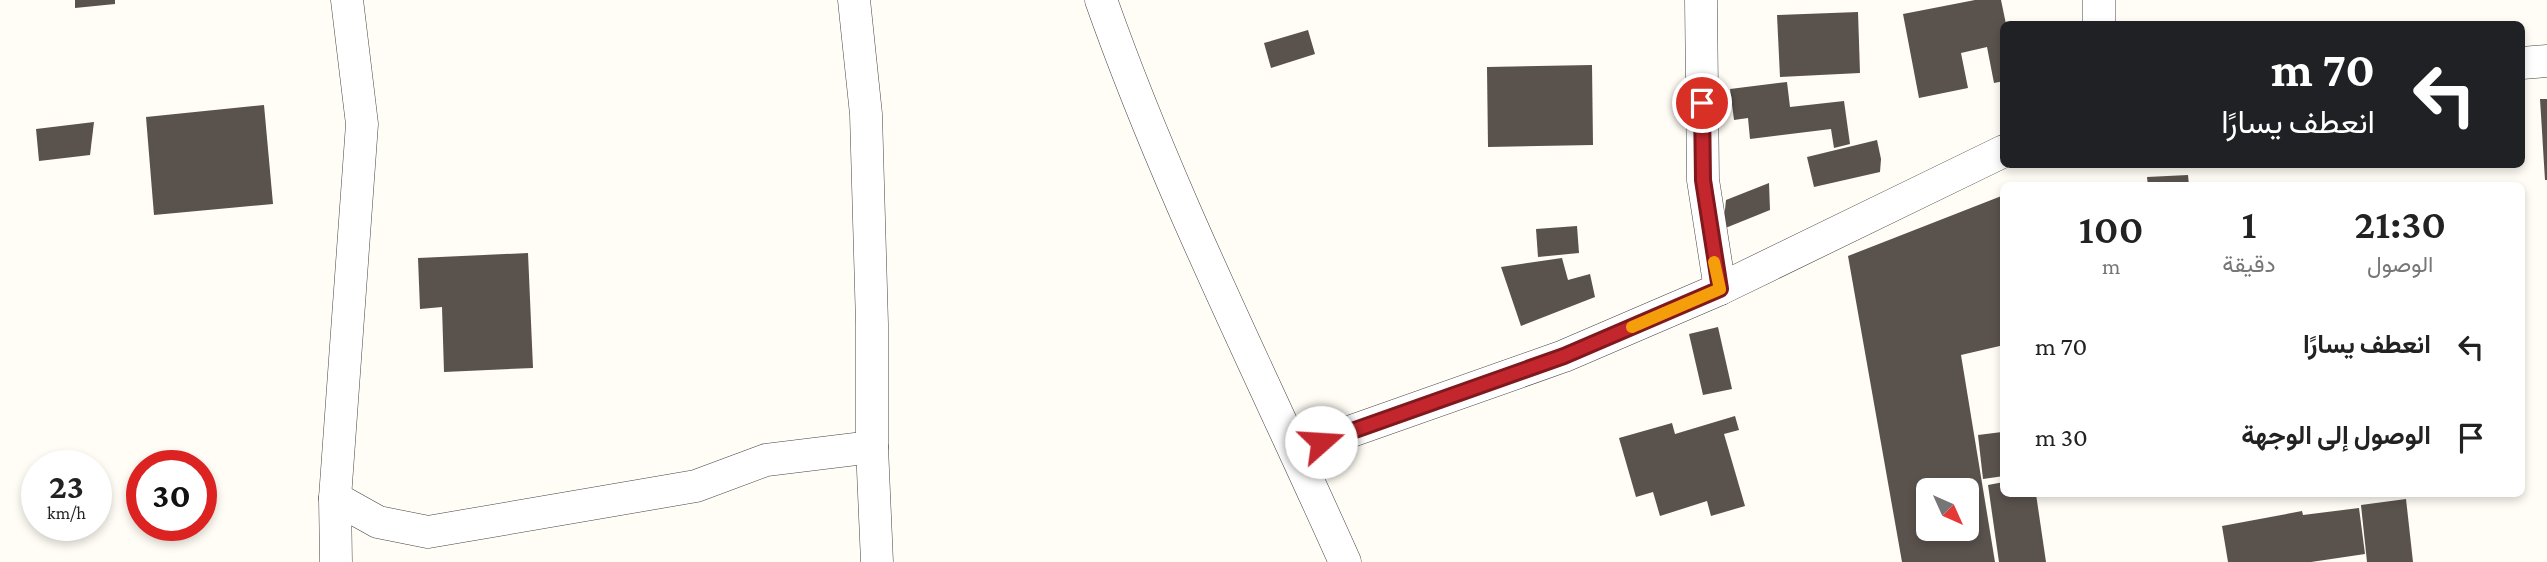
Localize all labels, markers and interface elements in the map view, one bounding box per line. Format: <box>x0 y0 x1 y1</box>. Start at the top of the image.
text: 70 m <box>2271 42 2375 97</box>
icon: left <box>2399 49 2490 140</box>
pin <box>1672 73 1732 133</box>
icon: arrive <box>1683 84 1721 122</box>
text: انعطف يسارًا <box>2221 104 2375 140</box>
text: 1 <box>2241 200 2256 247</box>
text: 21:30 <box>2354 200 2446 247</box>
text: 100 <box>2079 205 2143 252</box>
text: دقيقة <box>2222 251 2276 277</box>
text: الوصول <box>2367 251 2433 277</box>
text: m <box>2102 253 2120 279</box>
icon: left <box>2452 328 2490 366</box>
text: انعطف يسارًا <box>2303 330 2431 359</box>
text: 70 m <box>2035 332 2087 361</box>
position arrow <box>1284 405 1358 479</box>
icon: arrive <box>2452 419 2490 457</box>
text: الوصول إلى الوجهة <box>2241 421 2431 450</box>
text: 30 m <box>2035 423 2088 452</box>
speed limit sign: 30 <box>126 450 217 541</box>
text: 23 <box>49 467 84 506</box>
north arrow <box>1916 478 1979 541</box>
map controls <box>1916 478 1979 541</box>
text: km/h <box>47 503 86 523</box>

